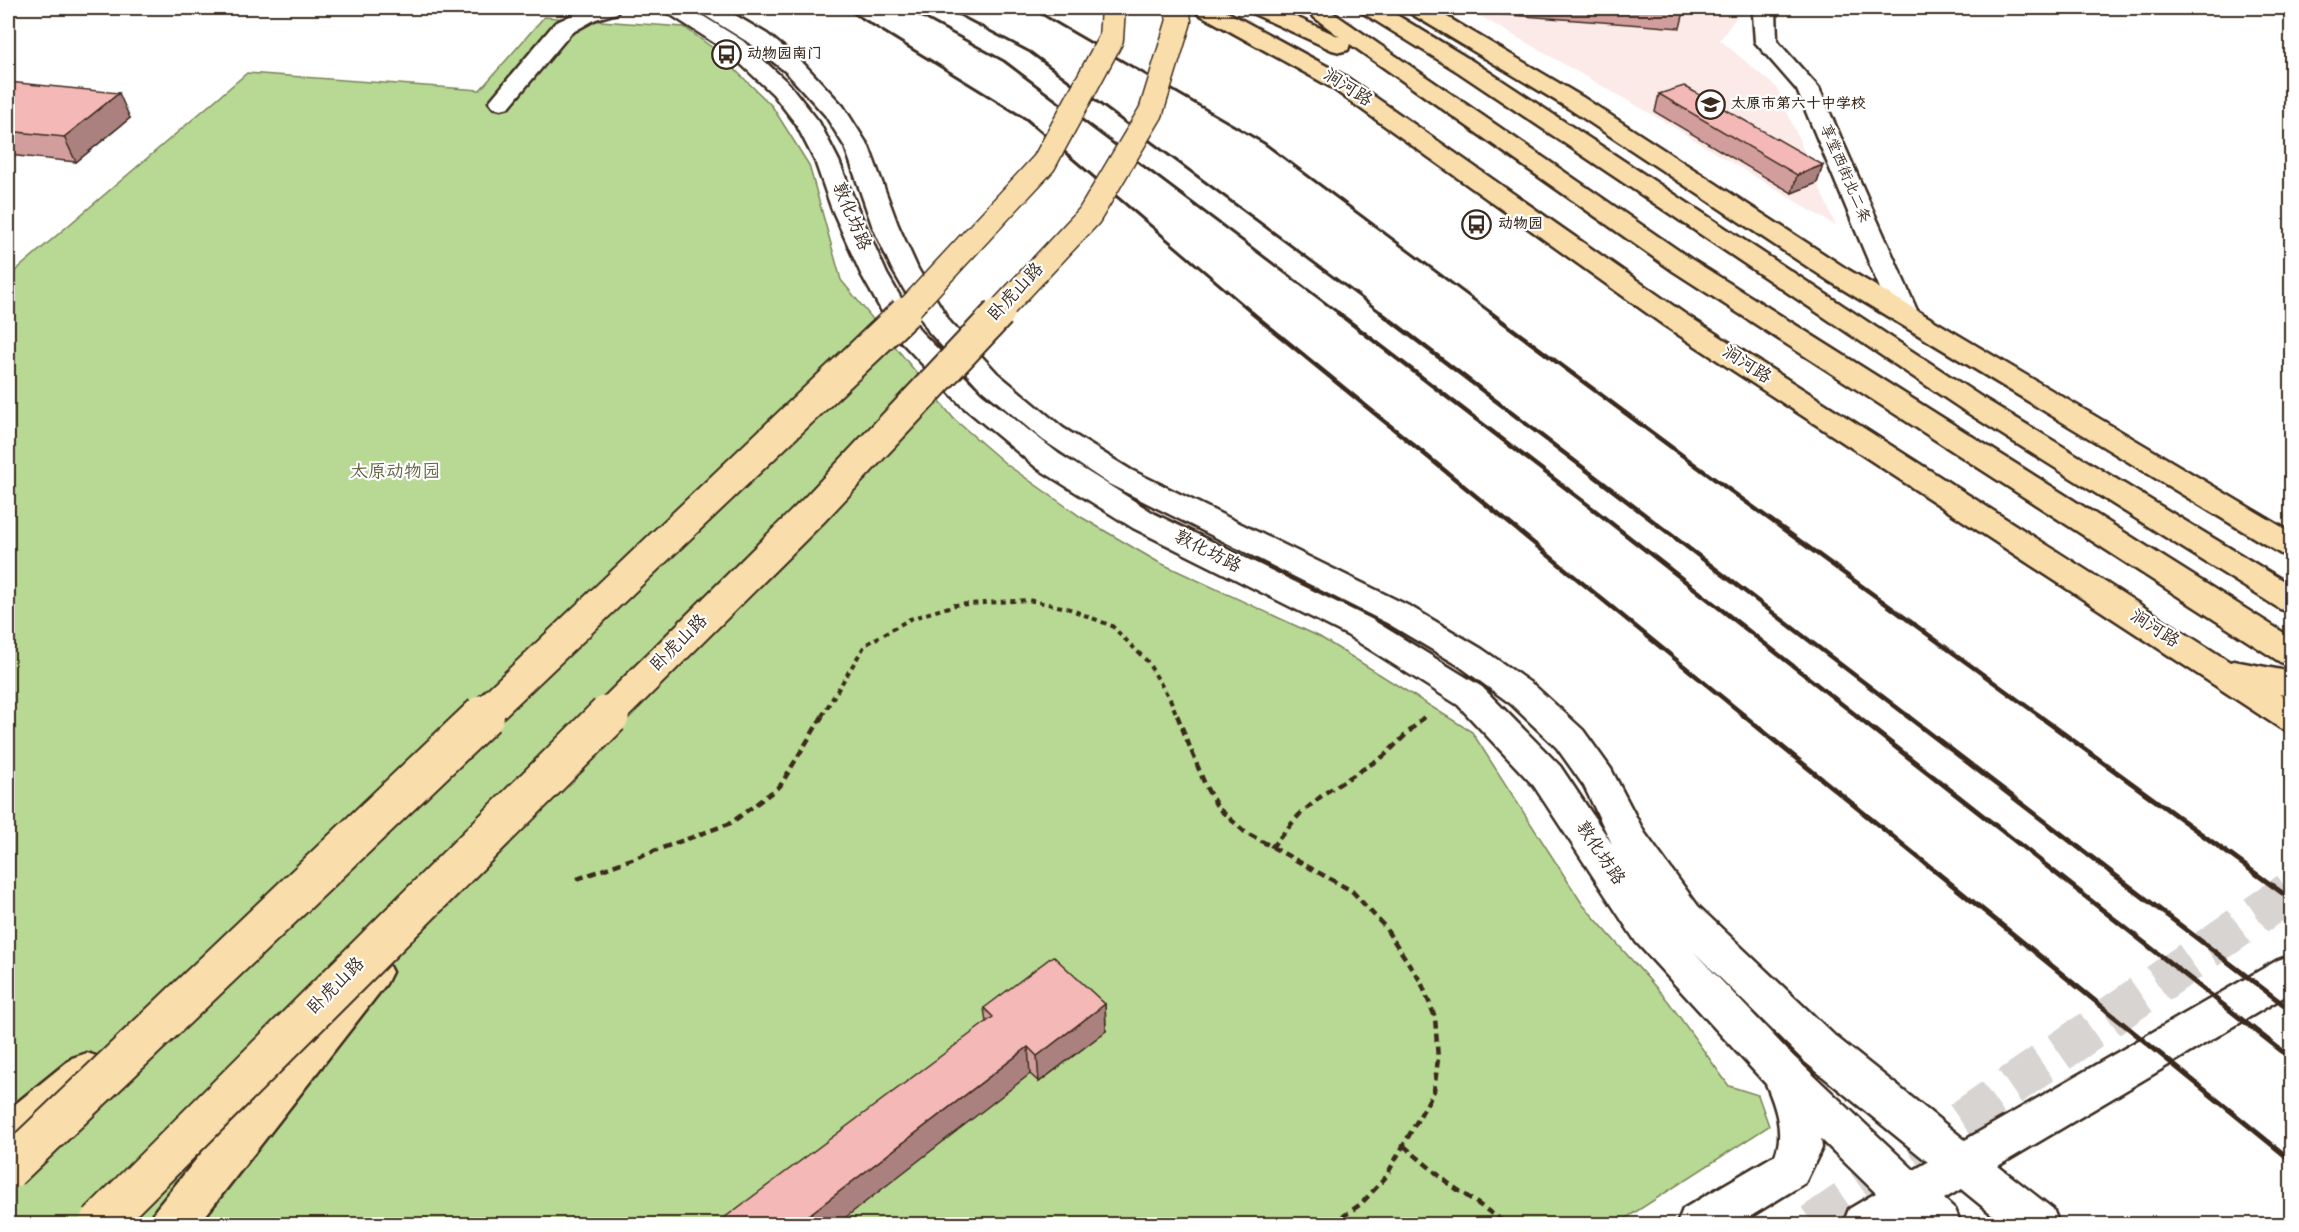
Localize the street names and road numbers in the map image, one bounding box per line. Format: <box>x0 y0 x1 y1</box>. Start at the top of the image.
street label: 涧河路 <box>1319 65 1376 113</box>
street label: 享堂西街北二条 <box>1815 122 1873 226</box>
street label: 敦化坊路 <box>826 179 875 254</box>
street label: 卧虎山路 <box>984 259 1049 326</box>
street label: 涧河路 <box>1718 342 1775 390</box>
street label: 敦化坊路 <box>1170 526 1244 579</box>
street label: 涧河路 <box>2126 606 2183 654</box>
street label: 卧虎山路 <box>646 610 713 677</box>
street label: 敦化坊路 <box>1570 818 1629 890</box>
street label: 卧虎山路 <box>303 953 370 1020</box>

